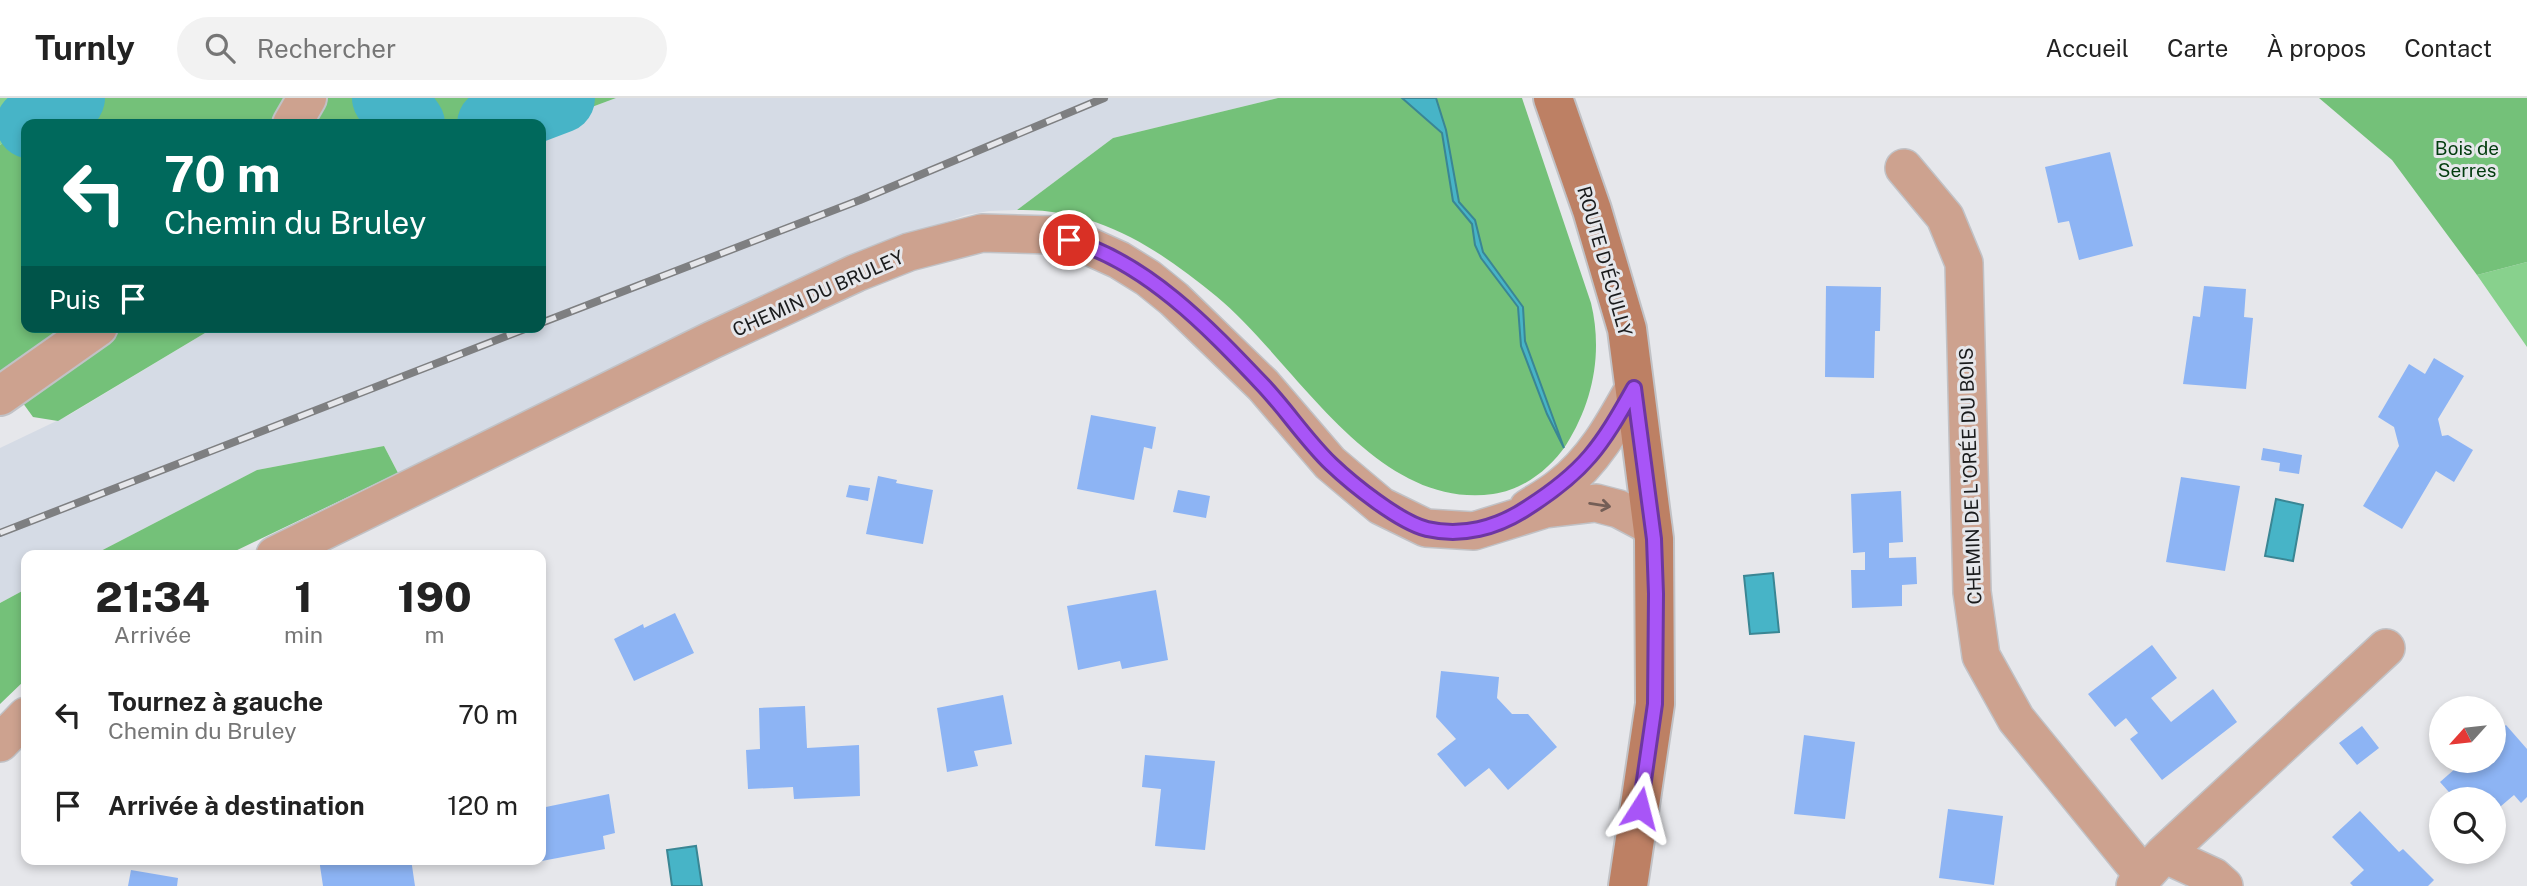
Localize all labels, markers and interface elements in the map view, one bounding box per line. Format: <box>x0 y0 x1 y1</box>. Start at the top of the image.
search box <box>177 17 667 80</box>
text: Turnly <box>35 29 135 67</box>
icon: search <box>201 29 239 67</box>
text: Rechercher <box>257 33 396 64</box>
text: Accueil <box>2046 34 2129 62</box>
text: Carte <box>2167 34 2228 62</box>
text: À propos <box>2266 34 2366 62</box>
text: Contact <box>2404 34 2492 62</box>
park label: Bois de Serres <box>2435 137 2499 181</box>
text: 70 m <box>164 145 281 203</box>
icon: left <box>49 147 140 238</box>
street label: ROUTE D'ÉCULLY <box>1573 183 1637 339</box>
text: Chemin du Bruley <box>164 204 426 241</box>
pin <box>1039 210 1099 270</box>
icon: arrive <box>1050 221 1088 259</box>
street label: CHEMIN DU BRULEY <box>729 245 907 341</box>
icon: arrive <box>114 280 152 318</box>
text: Puis <box>49 284 100 315</box>
street label: CHEMIN DE L'ORÉE DU BOIS <box>1955 347 1985 605</box>
one-way arrow <box>1588 499 1611 512</box>
text: 21:34 <box>95 572 210 621</box>
text: 1 <box>294 572 313 621</box>
text: 190 <box>397 572 472 621</box>
text: Arrivée <box>114 621 191 648</box>
text: min <box>284 621 323 648</box>
text: m <box>425 621 444 648</box>
text: Tournez à gauche <box>108 686 323 717</box>
icon: left <box>49 696 87 734</box>
north arrow <box>2429 696 2506 774</box>
map controls <box>2429 696 2506 864</box>
text: 70 m <box>458 699 518 730</box>
text: Chemin du Bruley <box>108 717 297 744</box>
position arrow <box>1603 771 1677 845</box>
icon: arrive <box>49 787 87 825</box>
button: search <box>2429 787 2506 864</box>
text: Arrivée à destination <box>108 790 365 821</box>
text: 120 m <box>447 790 518 821</box>

